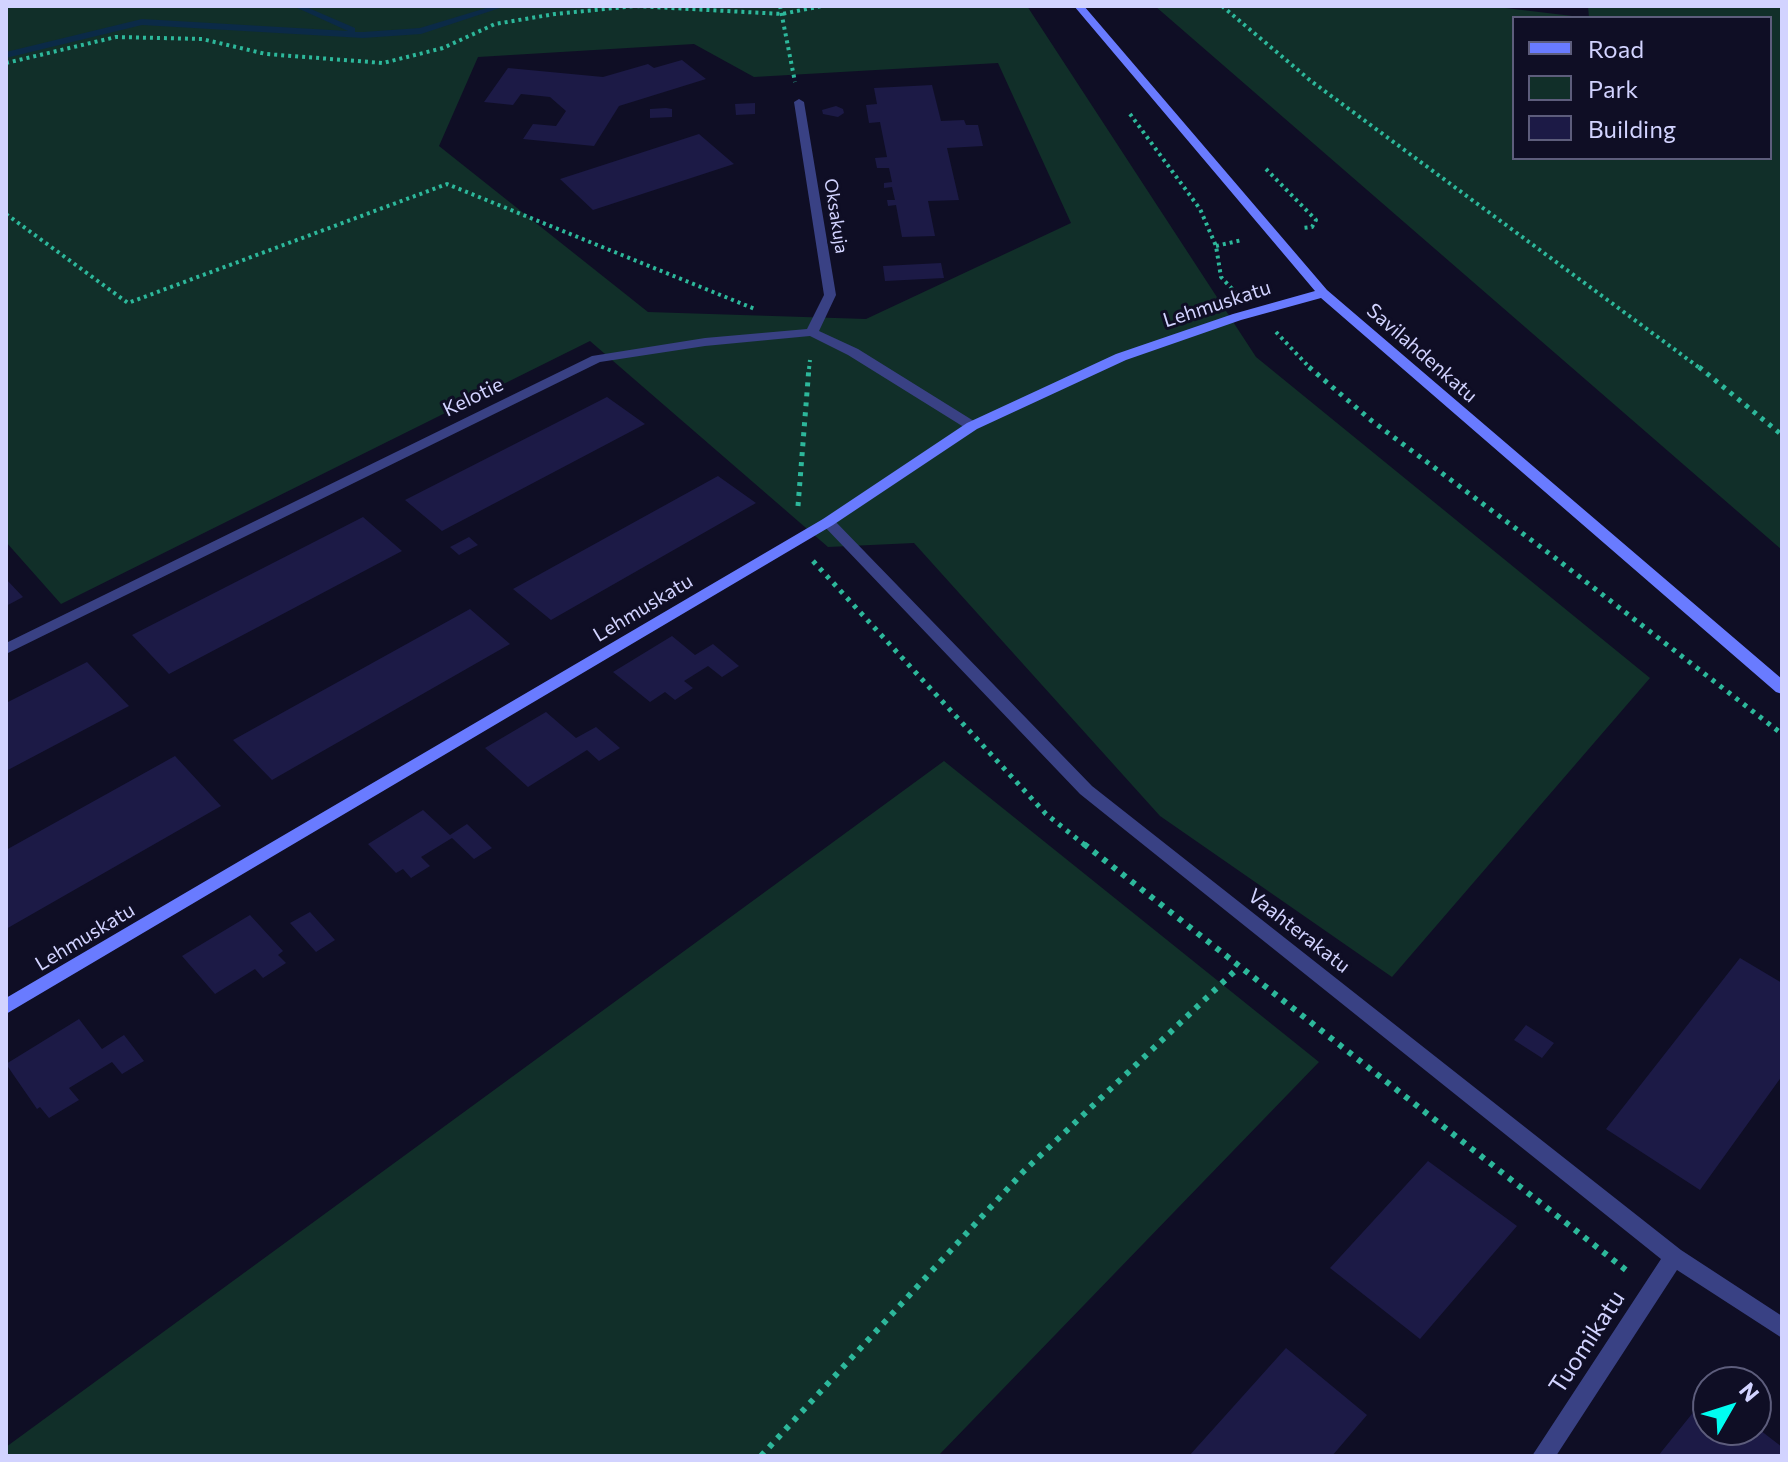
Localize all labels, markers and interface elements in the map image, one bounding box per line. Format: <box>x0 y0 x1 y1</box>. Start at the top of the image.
legend <box>1512 16 1772 160</box>
text: Road <box>1588 34 1644 63</box>
text: Park <box>1588 74 1638 103</box>
text: Building <box>1588 114 1676 143</box>
street label: Oksakuja <box>819 177 853 255</box>
street label: Lehmuskatu <box>1160 275 1274 333</box>
street label: Savilahdenkatu <box>1362 298 1482 408</box>
street label: Kelotie <box>439 372 507 422</box>
street label: Lehmuskatu <box>589 569 697 647</box>
street label: Vaahterakatu <box>1243 884 1355 978</box>
street label: Lehmuskatu <box>31 898 139 976</box>
street label: Tuomikatu <box>1543 1285 1631 1399</box>
north arrow <box>1692 1366 1772 1446</box>
text: N <box>1734 1377 1765 1407</box>

